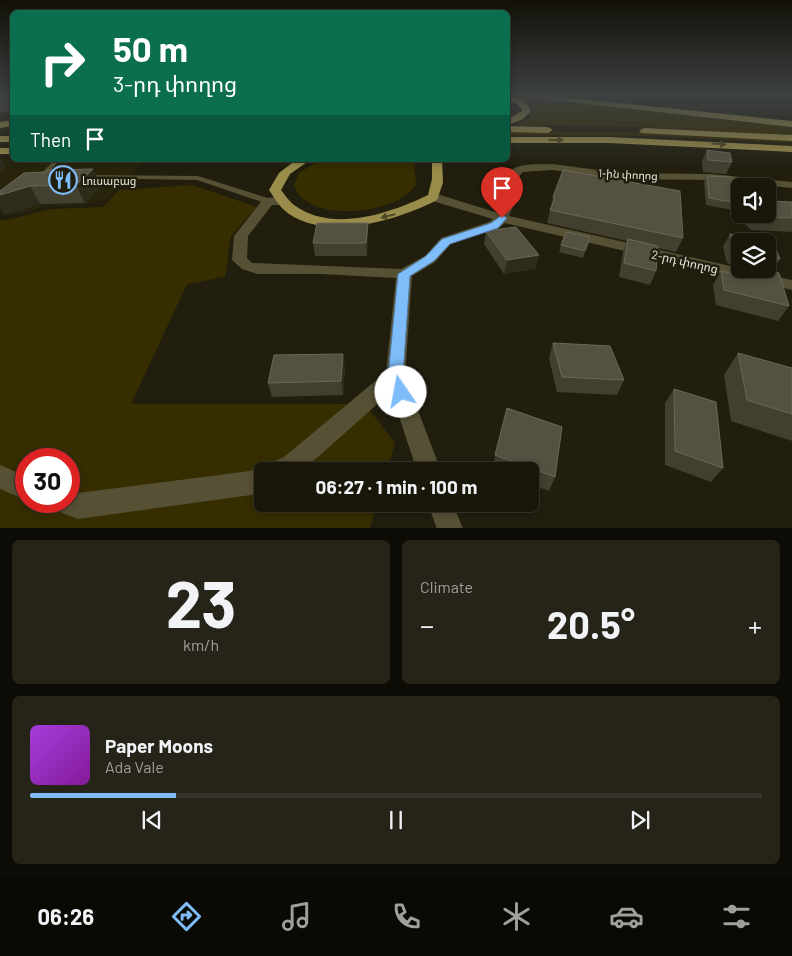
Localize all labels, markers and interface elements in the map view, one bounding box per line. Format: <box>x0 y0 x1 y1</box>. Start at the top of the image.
text: 50 m <box>113 27 188 69</box>
icon: right <box>30 30 95 95</box>
text: 3-րդ փողոց <box>113 70 237 96</box>
icon: arrive <box>81 125 109 153</box>
text: Then <box>30 128 71 151</box>
one-way arrow <box>548 136 564 144</box>
one-way arrow <box>711 141 727 149</box>
restaurant icon: Լուսաբաց <box>48 165 78 195</box>
street label: 1-ին փողոց <box>598 166 658 183</box>
pin <box>481 167 523 218</box>
place label: Լուսաբաց <box>82 174 136 188</box>
icon: arrive <box>488 174 516 202</box>
map controls <box>731 178 776 278</box>
button: sound <box>731 178 776 223</box>
one-way arrow <box>381 212 396 220</box>
button: layers <box>731 233 776 278</box>
street label: 2-րդ փողոց <box>650 247 720 276</box>
position arrow <box>374 365 426 417</box>
speed limit sign: 30 <box>15 448 80 513</box>
text: 06:27 · 1 min · 100 m <box>316 475 477 498</box>
text: 23 <box>166 563 236 641</box>
text: Climate <box>420 577 473 596</box>
text: 20.5° <box>547 601 635 647</box>
text: − <box>420 608 434 642</box>
text: + <box>748 608 762 642</box>
text: km/h <box>183 635 219 654</box>
text: Paper Moons <box>105 734 213 757</box>
text: Ada Vale <box>105 757 164 776</box>
icon: previous <box>138 806 166 834</box>
icon: pause <box>382 806 410 834</box>
icon: next <box>626 806 654 834</box>
icon: directions <box>169 899 204 934</box>
icon: music <box>279 899 314 934</box>
icon: phone <box>389 899 424 934</box>
icon: climate <box>499 899 534 934</box>
icon: car <box>609 899 644 934</box>
icon: filters <box>719 899 754 934</box>
text: 06:26 <box>38 903 94 929</box>

